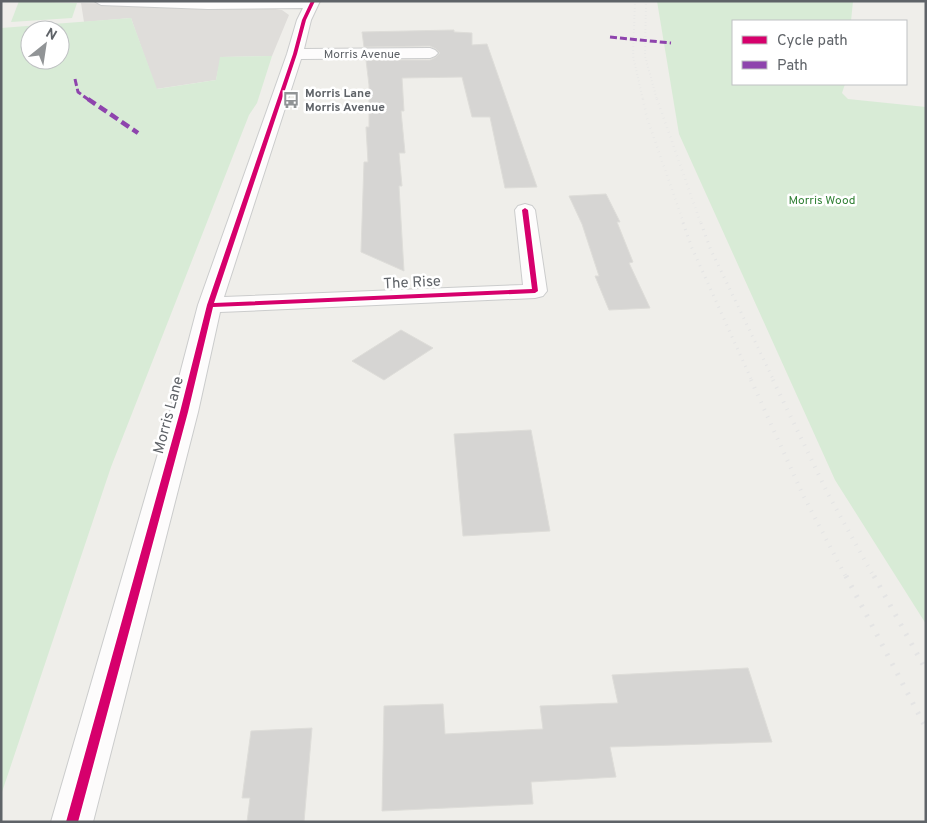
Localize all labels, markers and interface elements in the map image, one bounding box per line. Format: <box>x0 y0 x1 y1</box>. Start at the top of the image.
north arrow <box>20 20 70 70</box>
legend <box>732 20 907 85</box>
text: N <box>42 25 59 45</box>
text: Cycle path <box>777 32 848 51</box>
street label: Morris Avenue <box>324 47 400 63</box>
text: Path <box>777 57 808 76</box>
place label: Morris Lane Morris Avenue <box>305 86 385 116</box>
bus stop icon: Morris Lane Morris Avenue <box>281 90 301 110</box>
park label: Morris Wood <box>788 193 856 209</box>
street label: The Rise <box>383 272 441 294</box>
street label: Morris Lane <box>150 375 189 456</box>

